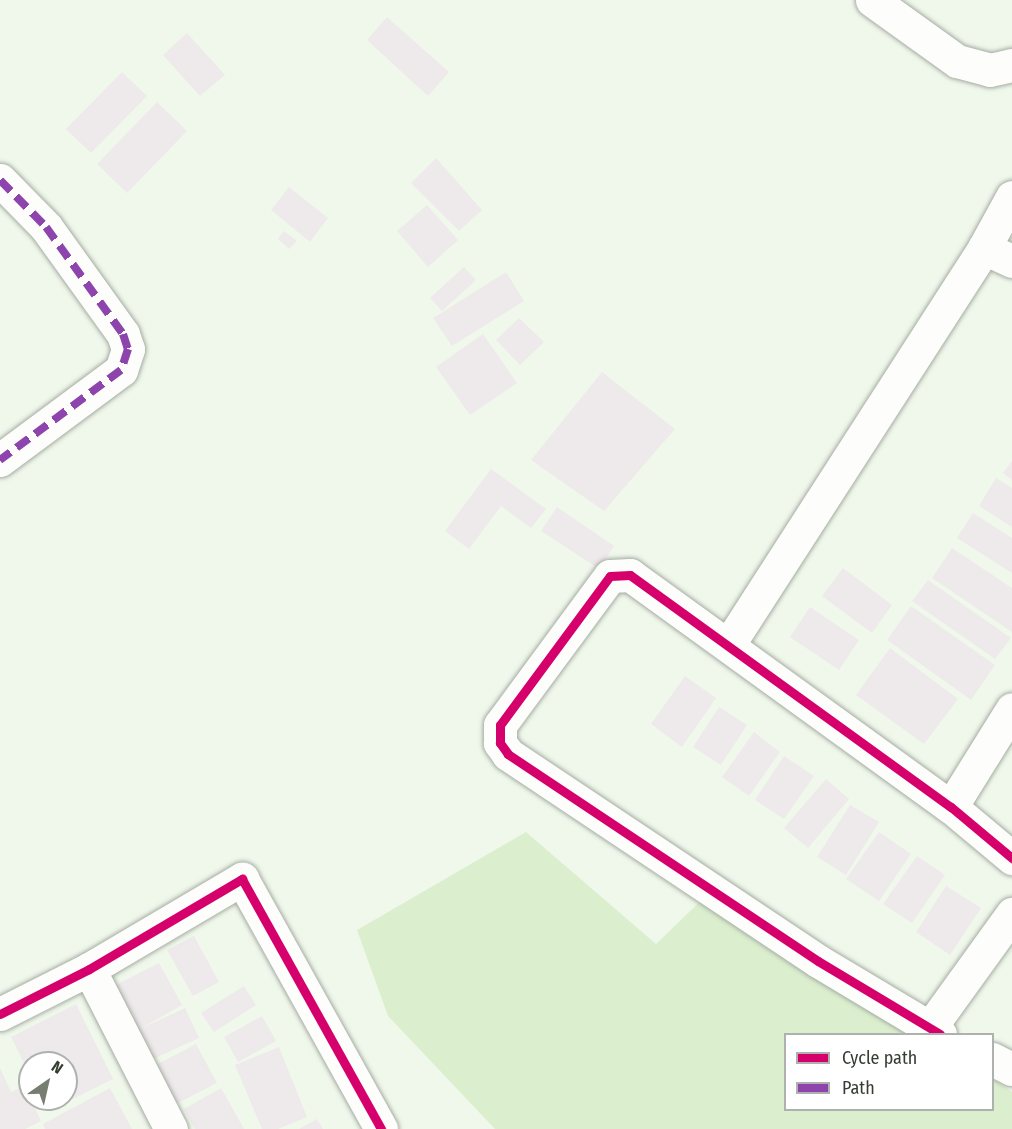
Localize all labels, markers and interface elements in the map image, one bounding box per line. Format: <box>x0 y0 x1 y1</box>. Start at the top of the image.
legend <box>784 1033 994 1111</box>
text: Cycle path <box>842 1047 917 1069</box>
north arrow <box>18 1051 78 1111</box>
text: N <box>48 1057 67 1078</box>
text: Path <box>842 1077 875 1099</box>

